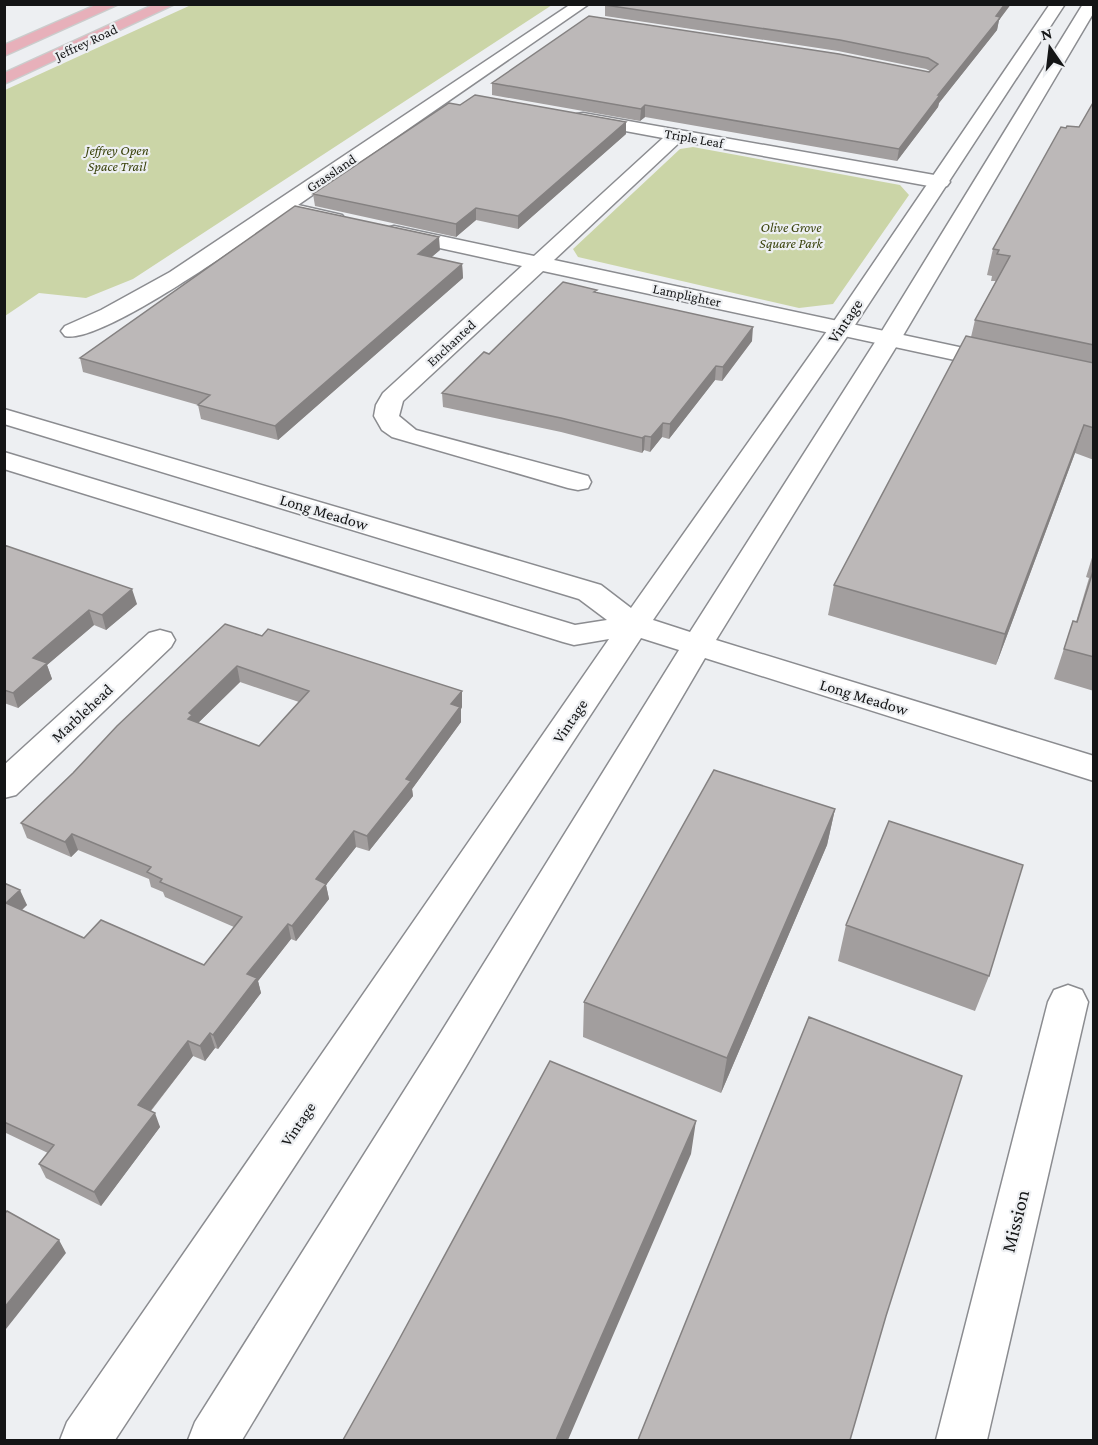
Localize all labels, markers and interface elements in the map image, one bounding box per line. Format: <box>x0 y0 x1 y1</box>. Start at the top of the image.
north arrow <box>1020 18 1080 78</box>
street label: Jeffrey Road <box>51 20 120 64</box>
text: N <box>1039 24 1054 43</box>
street label: Triple Leaf <box>663 125 726 151</box>
park label: Jeffrey Open Space Trail <box>82 142 149 174</box>
street label: Grassland <box>303 150 359 195</box>
park label: Olive Grove Square Park <box>759 219 824 251</box>
street label: Lamplighter <box>651 280 723 310</box>
street label: Vintage <box>824 296 867 347</box>
street label: Enchanted <box>423 316 479 369</box>
street label: Long Meadow <box>278 491 370 534</box>
street label: Long Meadow <box>818 676 910 719</box>
street label: Marblehead <box>48 680 116 746</box>
street label: Vintage <box>549 696 592 747</box>
street label: Vintage <box>277 1099 320 1150</box>
street label: Mission <box>997 1187 1033 1254</box>

